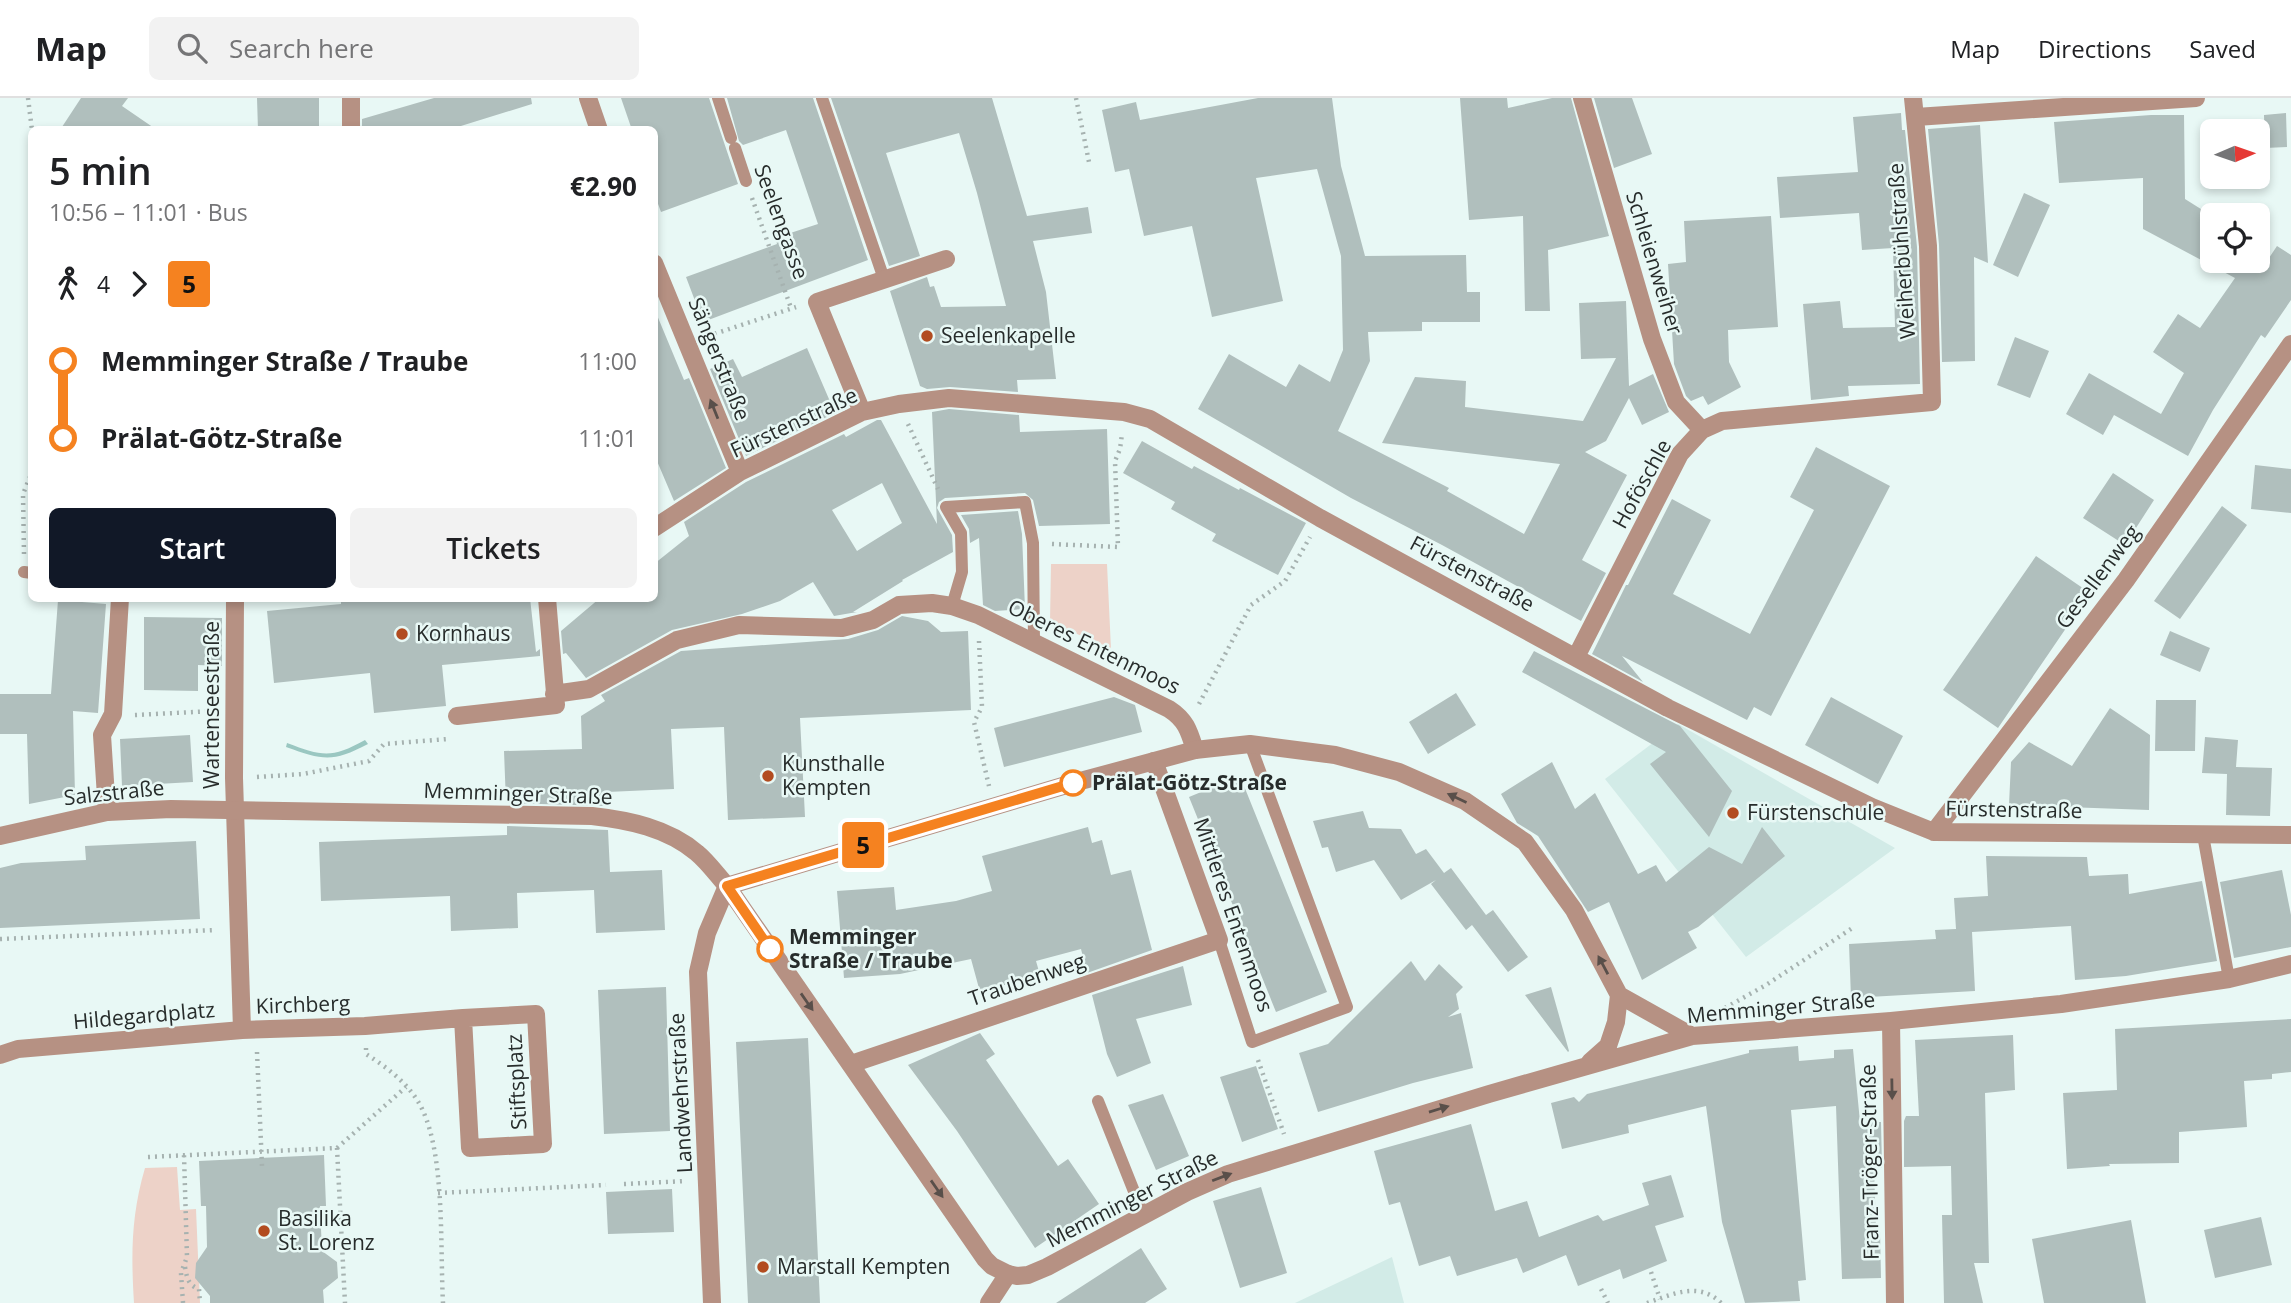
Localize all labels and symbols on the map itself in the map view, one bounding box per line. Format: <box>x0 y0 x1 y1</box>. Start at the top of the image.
north arrow <box>2200 119 2270 189</box>
street label: Seelengasse <box>748 161 816 283</box>
street label: Weiherbühlstraße <box>1881 162 1921 340</box>
street label: Schleienweiher <box>1620 188 1690 338</box>
street label: Sängerstraße <box>683 293 757 424</box>
place label: Seelenkapelle <box>941 321 1076 349</box>
marker: Seelenkapelle <box>919 328 935 344</box>
street label: Fürstenstraße <box>726 380 862 464</box>
one-way arrow <box>709 398 720 419</box>
street label: Hoföschle <box>1605 434 1677 533</box>
street label: Gesellenweg <box>2049 519 2146 634</box>
street label: Fürstenstraße <box>1405 529 1540 618</box>
street label: Oberes Entenmoos <box>1004 592 1185 700</box>
place label: Kornhaus <box>416 619 510 647</box>
street label: Wartenseestraße <box>197 621 225 789</box>
marker: Kornhaus <box>394 626 410 642</box>
place label: Kunsthalle Kempten <box>782 749 885 801</box>
marker: Kunsthalle Kempten <box>760 768 776 784</box>
place label: Prälat-Götz-Straße <box>1092 768 1287 796</box>
marker: Prälat-Götz-Straße <box>1060 770 1086 796</box>
street label: Salzstraße <box>62 773 166 811</box>
street label: Memminger Straße <box>423 776 613 810</box>
one-way arrow <box>1447 792 1467 803</box>
street label: Fürstenstraße <box>1945 794 2083 824</box>
place label: Fürstenschule <box>1747 798 1884 826</box>
marker: Fürstenschule <box>1725 805 1741 821</box>
street label: Mittleres Entenmoos <box>1188 814 1280 1015</box>
line badge: 5 <box>840 822 886 868</box>
place label: Memminger Straße / Traube <box>789 922 953 974</box>
marker: Memminger Straße / Traube <box>757 936 783 962</box>
street label: Traubenweg <box>965 946 1089 1012</box>
one-way arrow <box>1598 955 1609 975</box>
street label: Memminger Straße <box>1686 985 1876 1029</box>
street label: Kirchberg <box>255 988 351 1020</box>
one-way arrow <box>800 993 814 1011</box>
street label: Hildegardplatz <box>72 995 216 1035</box>
street label: Landwehrstraße <box>662 1012 698 1174</box>
street label: Stiftsplatz <box>500 1033 532 1131</box>
street label: Franz-Tröger-Straße <box>1853 1064 1885 1260</box>
one-way arrow <box>1886 1079 1898 1101</box>
one-way arrow <box>1429 1104 1450 1114</box>
street label: Memminger Straße <box>1041 1143 1222 1254</box>
one-way arrow <box>1211 1172 1232 1183</box>
one-way arrow <box>930 1180 944 1198</box>
place label: Basilika St. Lorenz <box>278 1204 375 1256</box>
marker: Basilika St. Lorenz <box>256 1223 272 1239</box>
place label: Marstall Kempten <box>777 1252 950 1280</box>
marker: Marstall Kempten <box>755 1259 771 1275</box>

